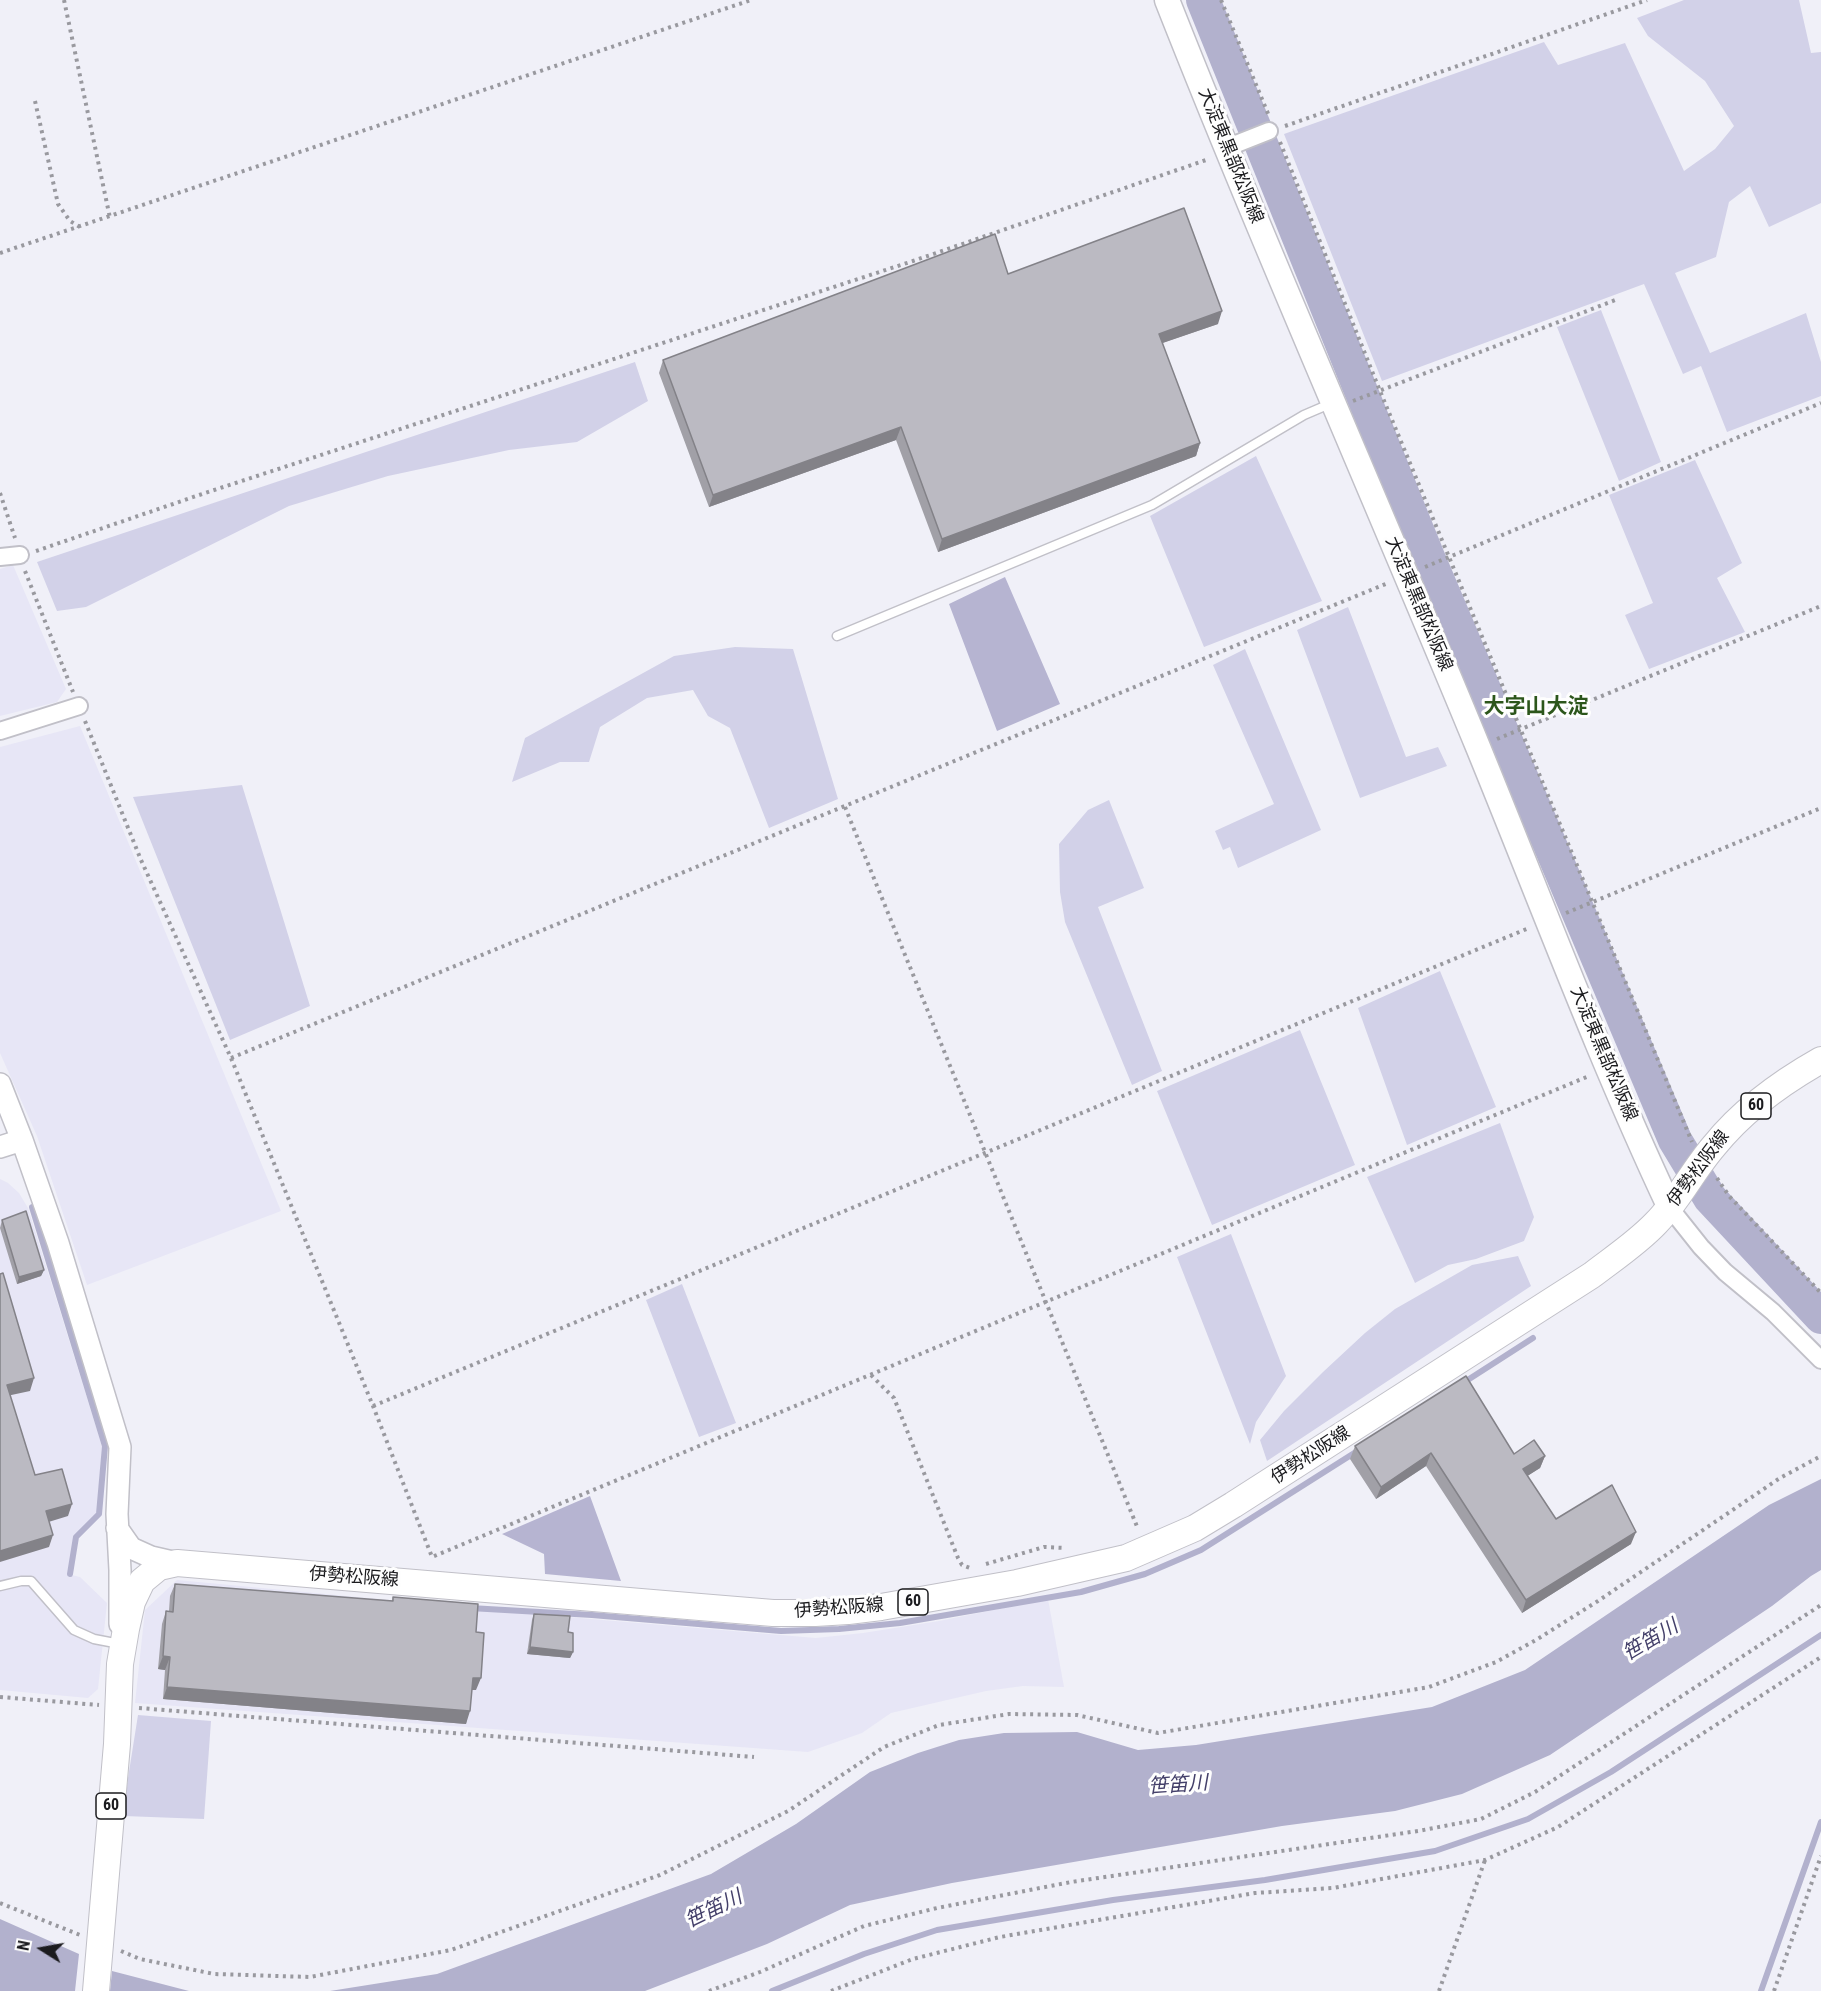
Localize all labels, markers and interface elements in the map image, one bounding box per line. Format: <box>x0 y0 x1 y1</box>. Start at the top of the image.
street label: 大淀東黒部松阪線 <box>1193 85 1267 227</box>
street label: 大淀東黒部松阪線 <box>1380 534 1456 674</box>
district label: 大字山大淀 <box>1484 695 1588 721</box>
street label: 大淀東黒部松阪線 <box>1565 984 1641 1124</box>
road number: 60 <box>1741 1093 1771 1119</box>
street label: 伊勢松阪線 <box>1663 1127 1735 1211</box>
street label: 伊勢松阪線 <box>1267 1422 1355 1490</box>
street label: 伊勢松阪線 <box>308 1564 400 1592</box>
road number: 60 <box>898 1589 928 1615</box>
street label: 伊勢松阪線 <box>793 1595 885 1623</box>
water label: 笹笛川 <box>1619 1615 1683 1667</box>
water label: 笹笛川 <box>1147 1772 1209 1800</box>
road number: 60 <box>96 1793 126 1819</box>
water label: 笹笛川 <box>682 1886 746 1934</box>
north arrow <box>12 1919 72 1979</box>
text: N <box>14 1939 34 1952</box>

